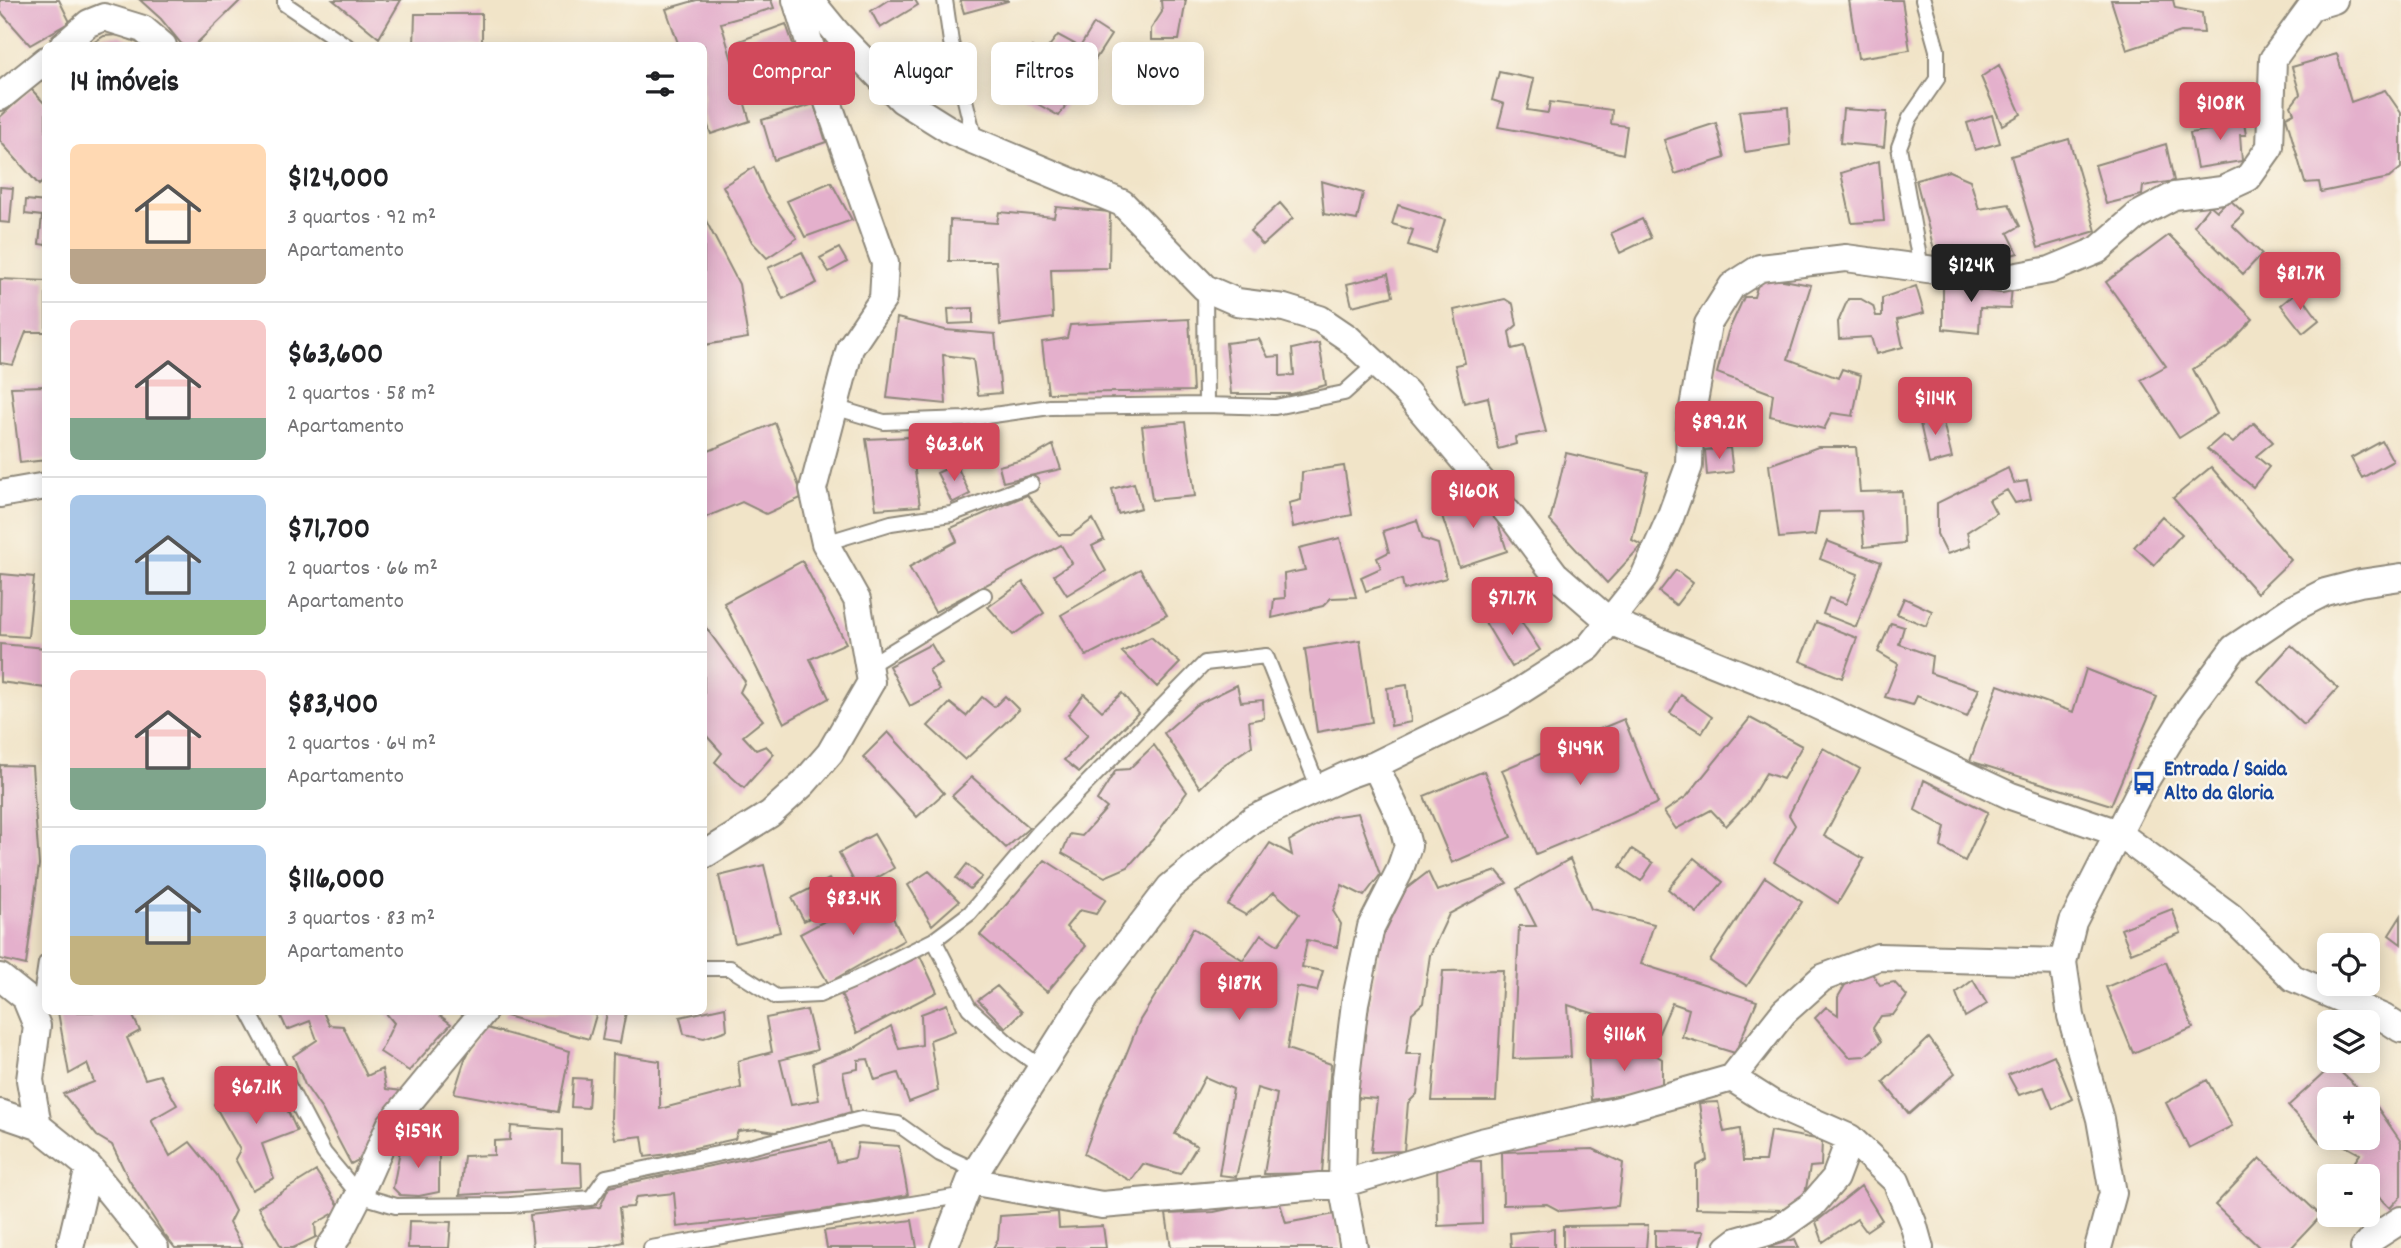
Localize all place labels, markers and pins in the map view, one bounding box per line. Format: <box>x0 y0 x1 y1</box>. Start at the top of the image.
pin: $108K <box>2171 82 2269 142</box>
pin: $124K <box>1922 244 2020 304</box>
pin: $81.7K <box>2243 252 2357 312</box>
pin: $114K <box>1886 378 1984 437</box>
pin: $89.2K <box>1662 402 1776 461</box>
pin: $63.6K <box>897 424 1011 483</box>
pin: $160K <box>1424 470 1522 530</box>
pin: $71.7K <box>1455 578 1569 637</box>
pin: $149K <box>1531 728 1629 787</box>
place label: Entrada / Saida Alto da Gloria <box>2164 756 2288 810</box>
bus stop icon: Entrada / Saida Alto da Gloria <box>2130 769 2158 797</box>
pin: $83.4K <box>796 878 910 937</box>
pin: $187K <box>1190 962 1288 1022</box>
pin: $116K <box>1575 1014 1673 1073</box>
pin: $67.1K <box>199 1066 313 1126</box>
pin: $159K <box>369 1110 467 1170</box>

